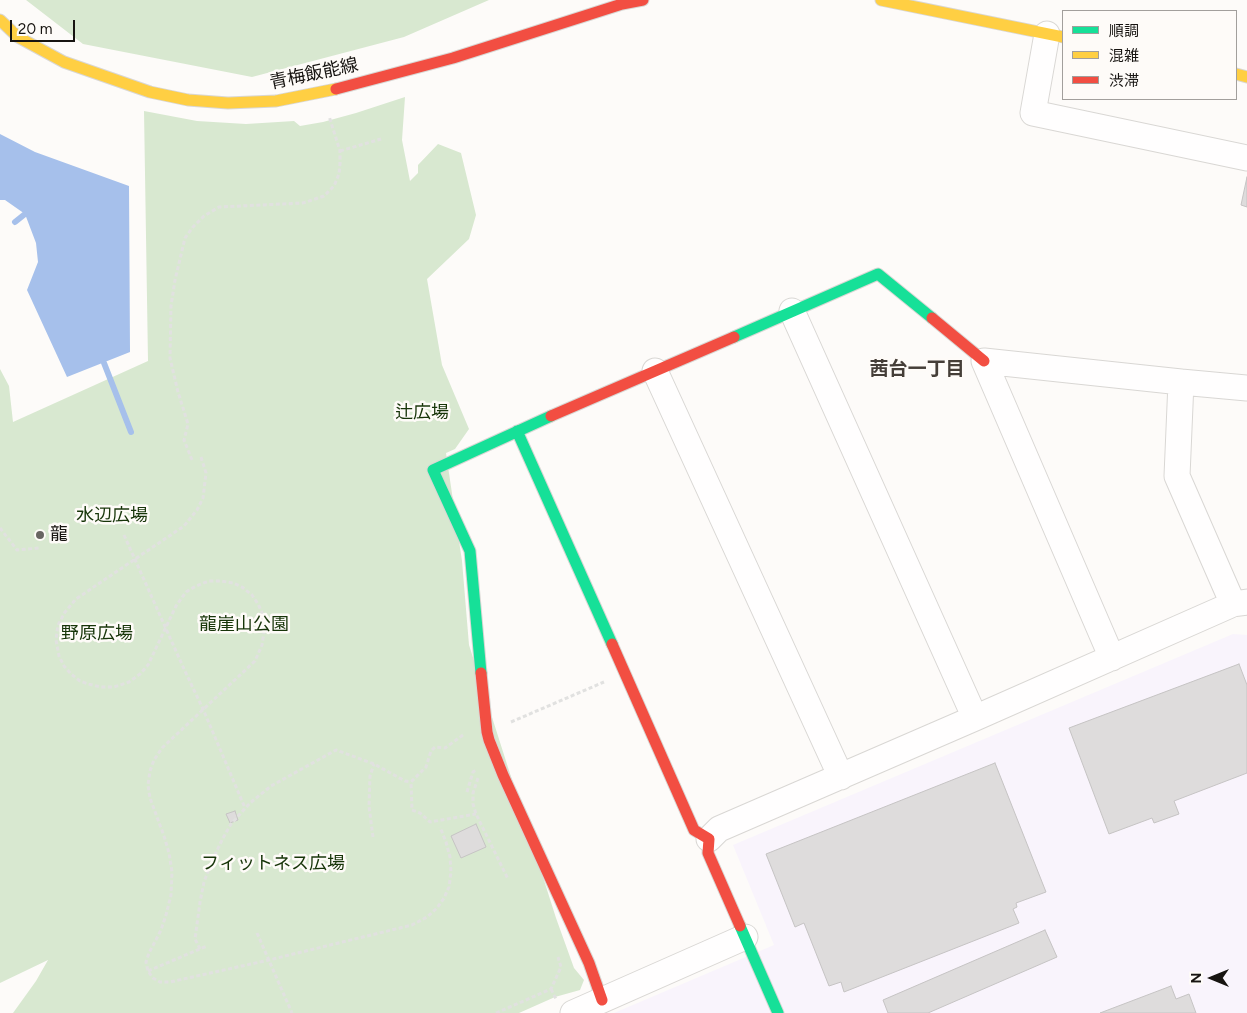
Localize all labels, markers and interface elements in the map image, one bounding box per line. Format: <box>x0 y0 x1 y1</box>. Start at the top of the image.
scale bar <box>12 10 78 42</box>
legend <box>1062 10 1237 100</box>
text: 20 m <box>18 20 52 38</box>
text: 順調 <box>1109 22 1139 40</box>
text: 混雑 <box>1109 47 1139 65</box>
street label: 青梅飯能線 <box>268 54 360 94</box>
text: 渋滞 <box>1109 72 1139 90</box>
district label: 茜台一丁目 <box>870 358 964 380</box>
park label: 辻広場 <box>395 402 449 424</box>
park label: 水辺広場 <box>76 505 148 527</box>
place label: 龍 <box>50 524 68 546</box>
marker: 龍 <box>34 529 46 541</box>
park label: 龍崖山公園 <box>199 614 289 636</box>
park label: 野原広場 <box>61 623 133 645</box>
park label: フィットネス広場 <box>201 853 345 875</box>
north arrow <box>1187 953 1237 1003</box>
text: N <box>1188 973 1205 983</box>

